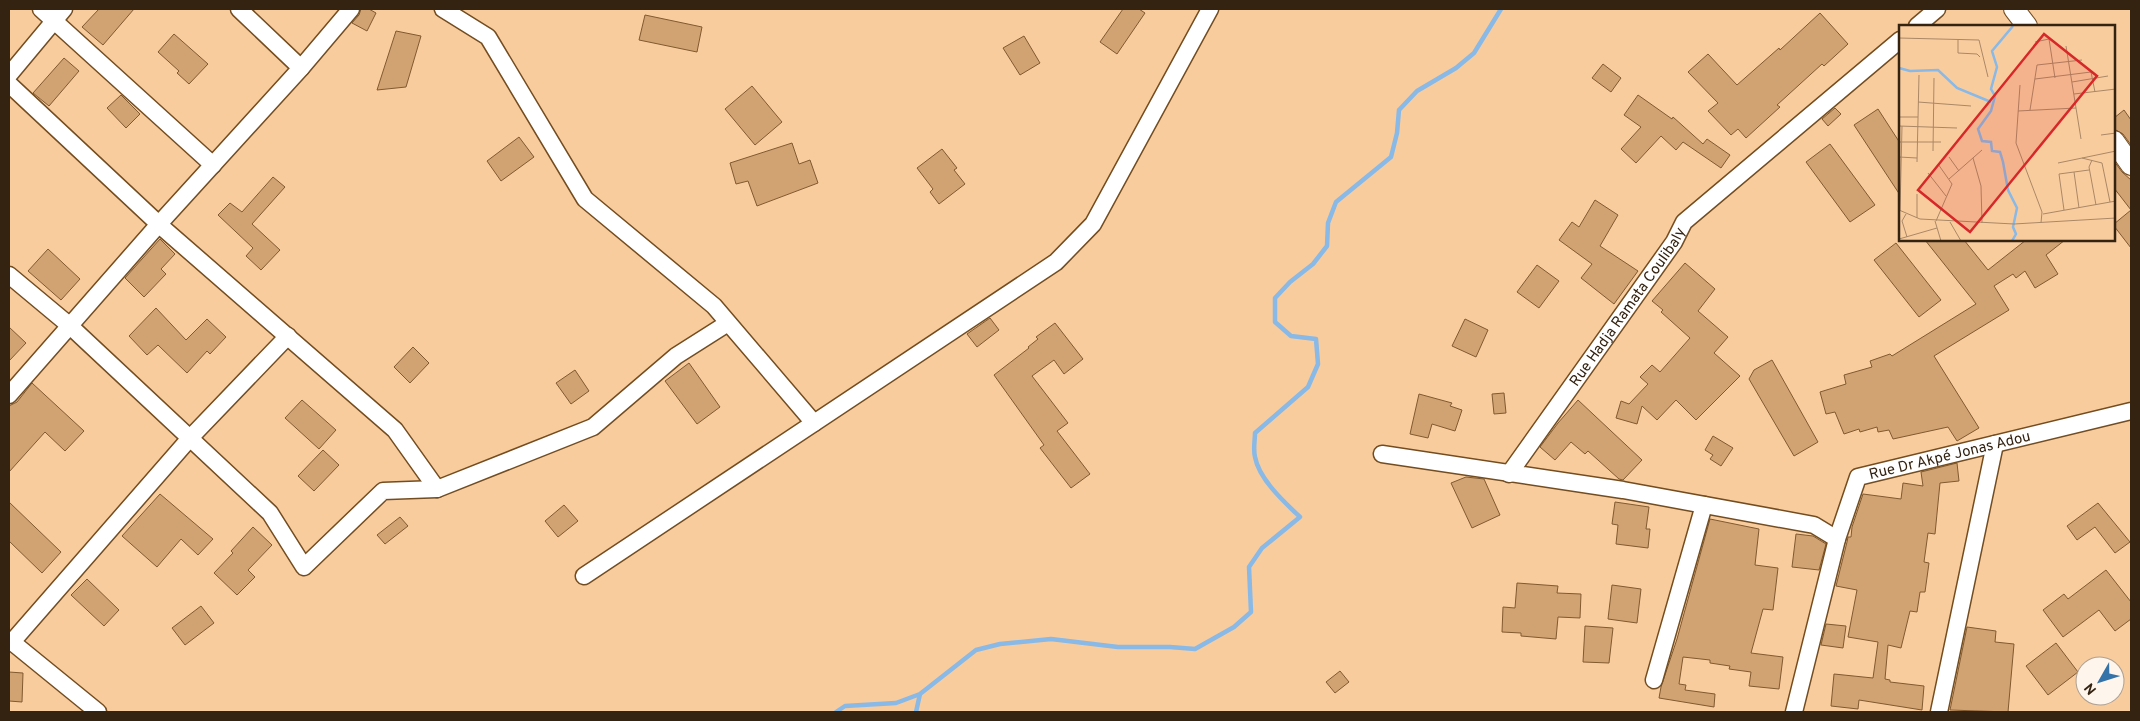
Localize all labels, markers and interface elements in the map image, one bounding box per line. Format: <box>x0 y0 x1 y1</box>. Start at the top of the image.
inset map <box>1899 25 2115 241</box>
street label: Rue Hadja Ramata Coulibaly <box>1566 225 1691 391</box>
street label: Rue Dr Akpé Jonas Adou <box>1867 428 2033 485</box>
north arrow <box>2075 656 2125 706</box>
text: N <box>2081 679 2101 697</box>

